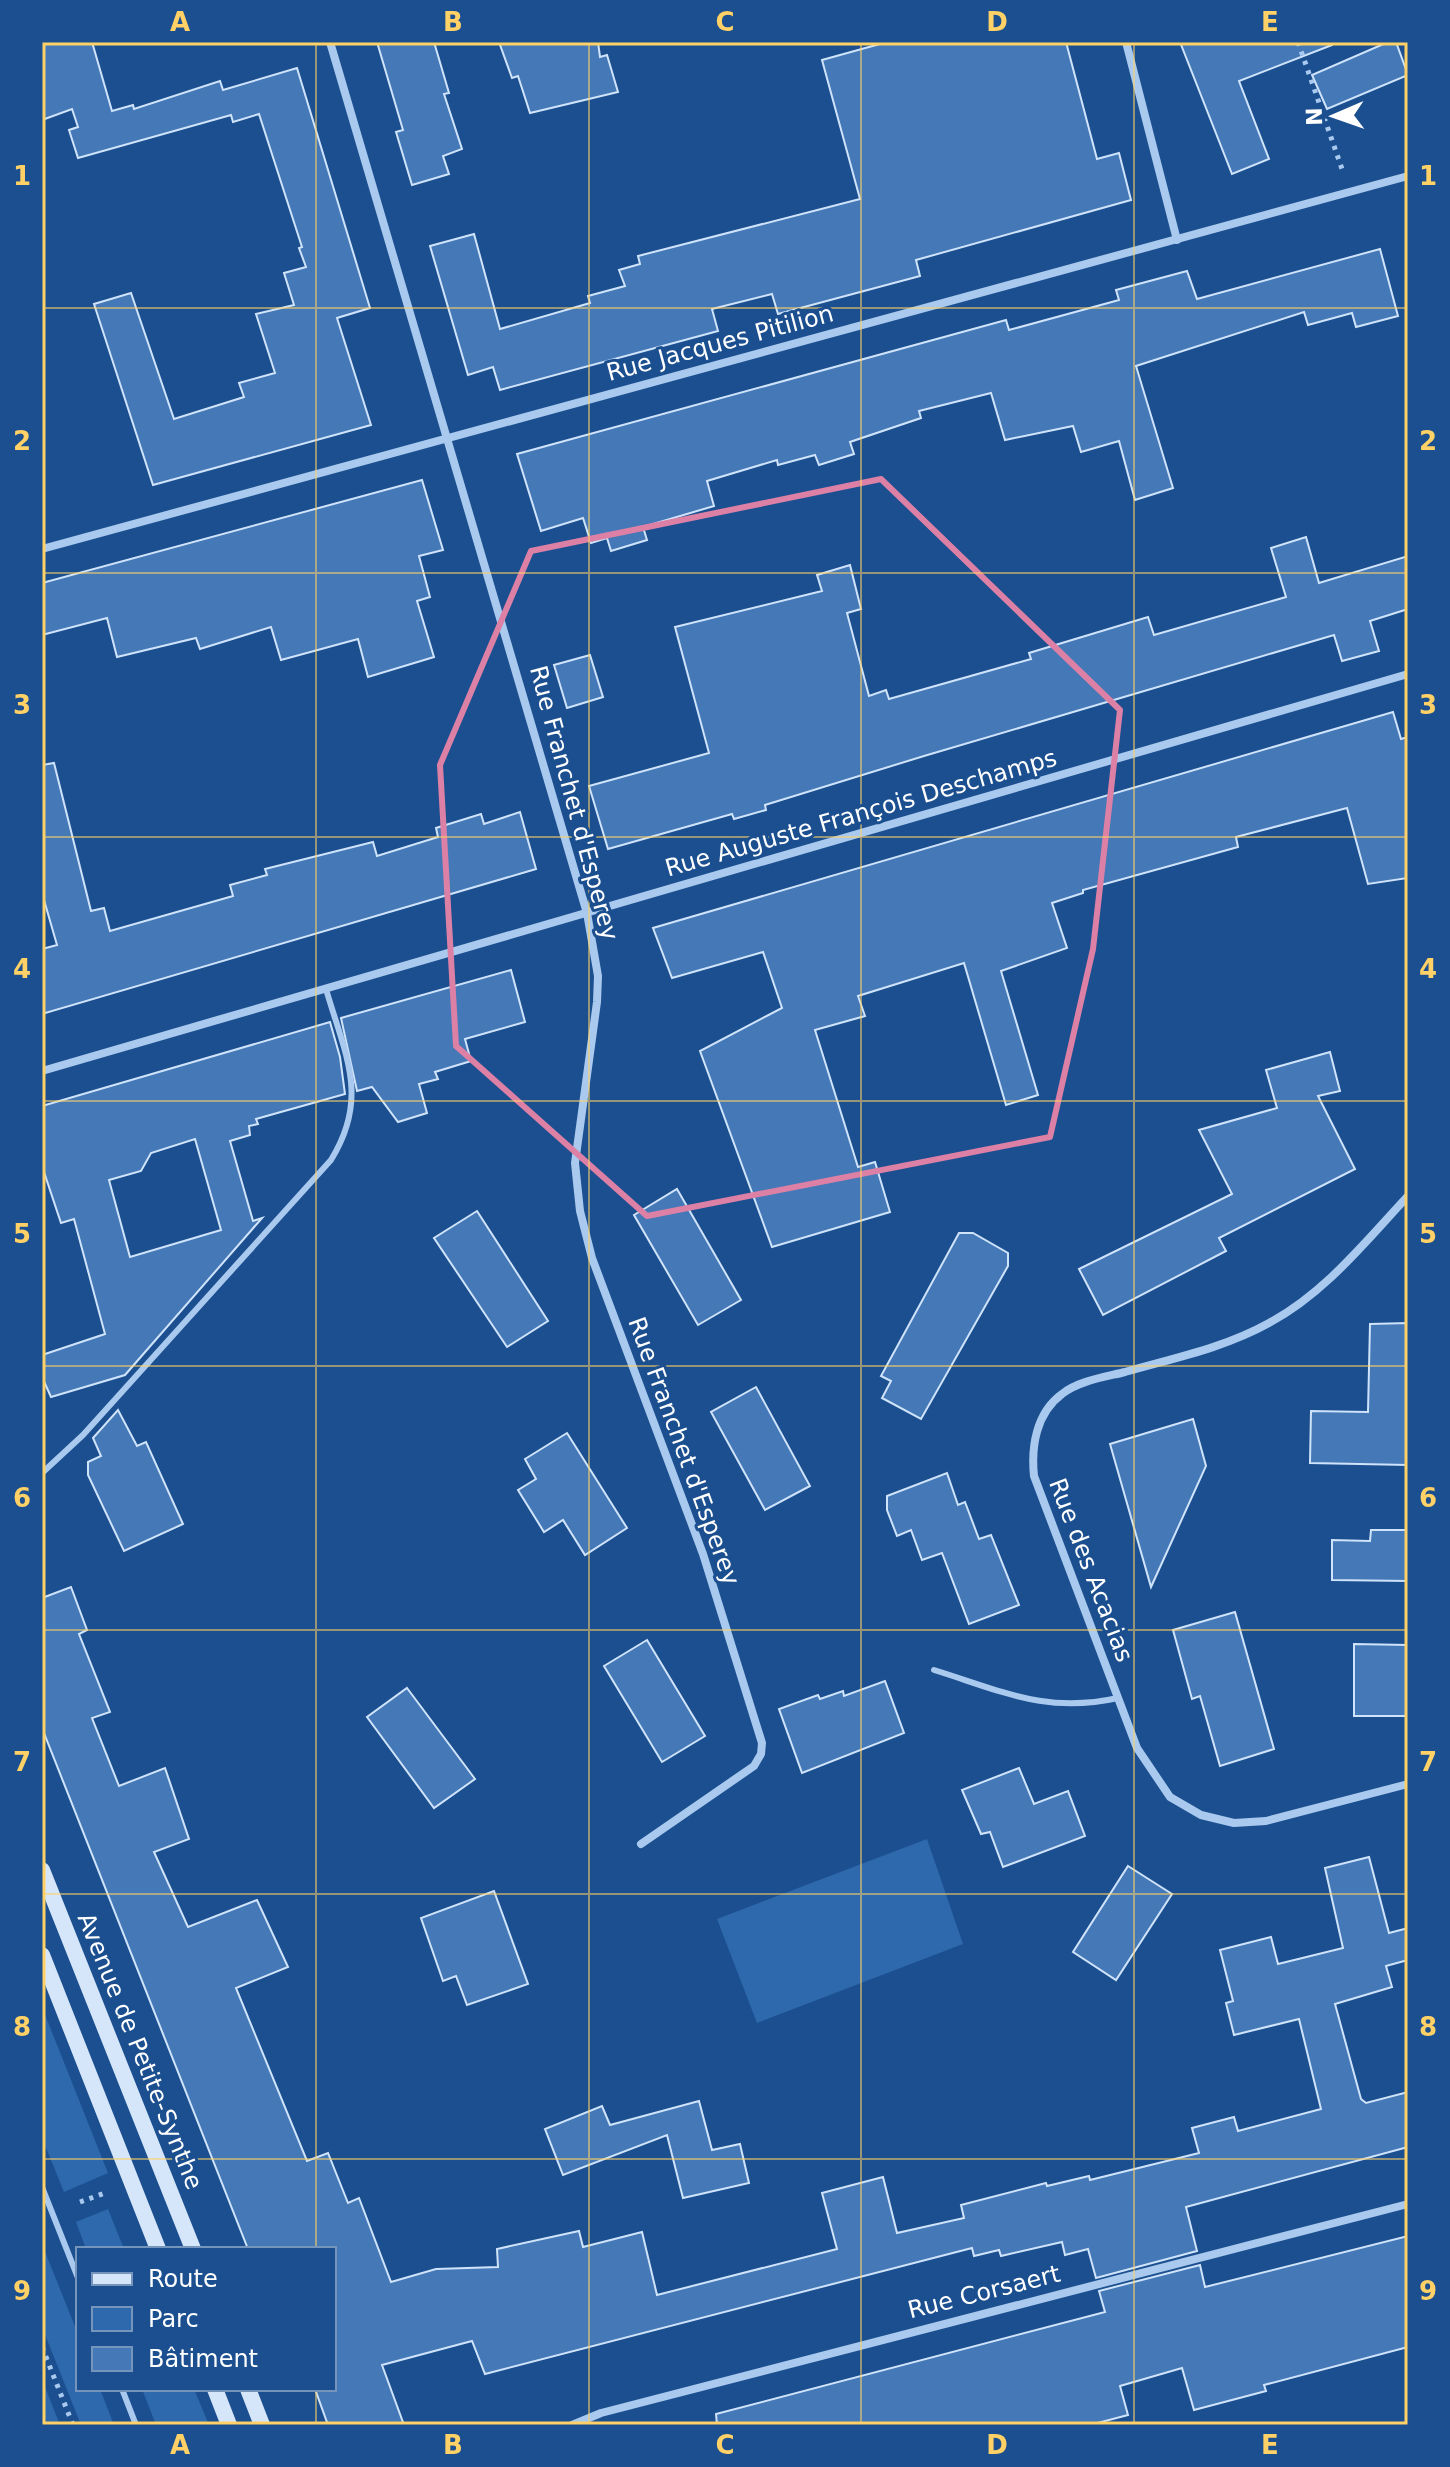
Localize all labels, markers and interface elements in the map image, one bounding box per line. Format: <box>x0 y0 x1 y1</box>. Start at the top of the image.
text: A <box>170 7 190 37</box>
text: B <box>443 7 463 37</box>
text: C <box>715 7 735 37</box>
text: D <box>986 7 1008 37</box>
text: E <box>1261 7 1279 37</box>
north arrow <box>1294 76 1374 156</box>
text: N <box>1302 107 1327 126</box>
text: 1 <box>13 161 31 191</box>
text: 1 <box>1419 161 1437 191</box>
street label: Rue Jacques Pitilion <box>604 299 836 387</box>
text: 2 <box>13 426 31 456</box>
text: 2 <box>1419 426 1437 456</box>
street label: Rue Franchet d'Esperey <box>524 663 624 943</box>
text: 3 <box>13 690 31 720</box>
text: 3 <box>1419 690 1437 720</box>
street label: Rue Auguste François Deschamps <box>662 744 1060 882</box>
text: 4 <box>13 954 31 984</box>
text: 4 <box>1419 954 1437 984</box>
text: 5 <box>13 1219 31 1249</box>
text: 5 <box>1419 1219 1437 1249</box>
street label: Rue Franchet d'Esperey <box>622 1313 746 1589</box>
street label: Rue des Acacias <box>1043 1474 1139 1666</box>
text: 6 <box>13 1483 31 1513</box>
text: 6 <box>1419 1483 1437 1513</box>
text: 7 <box>13 1747 31 1777</box>
text: 7 <box>1419 1747 1437 1777</box>
street label: Avenue de Petite-Synthe <box>72 1909 208 2193</box>
text: 8 <box>13 2012 31 2042</box>
text: 8 <box>1419 2012 1437 2042</box>
legend <box>76 2247 336 2391</box>
street label: Rue Corsaert <box>905 2260 1063 2324</box>
text: Route <box>148 2265 218 2293</box>
text: 9 <box>13 2276 31 2306</box>
text: 9 <box>1419 2276 1437 2306</box>
text: Parc <box>148 2305 199 2333</box>
text: Bâtiment <box>148 2345 258 2373</box>
text: A <box>170 2430 190 2460</box>
text: B <box>443 2430 463 2460</box>
text: C <box>715 2430 735 2460</box>
text: D <box>986 2430 1008 2460</box>
text: E <box>1261 2430 1279 2460</box>

